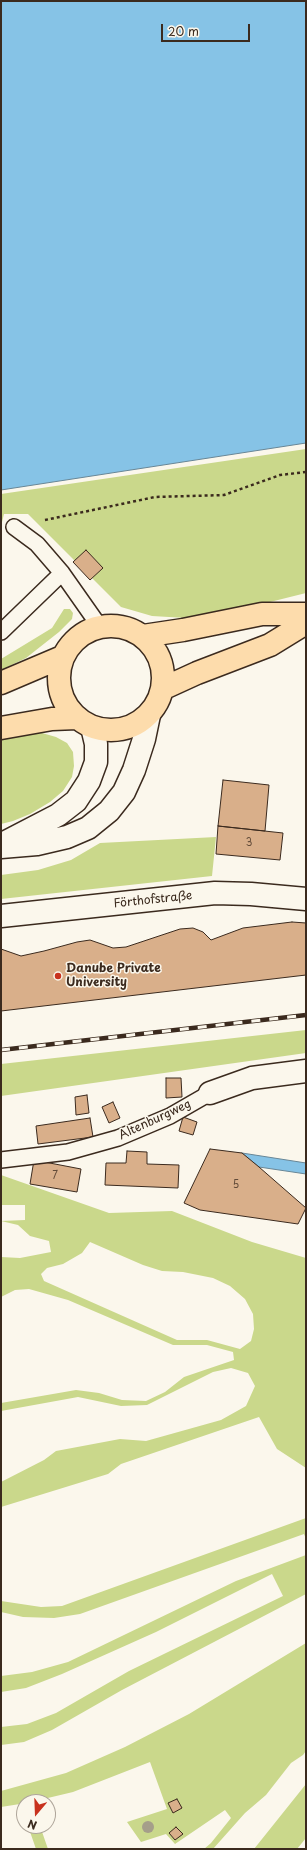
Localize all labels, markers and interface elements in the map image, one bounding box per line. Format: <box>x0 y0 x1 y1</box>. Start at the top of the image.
scale bar <box>163 16 252 42</box>
text: 20 m <box>168 22 199 40</box>
house number: 3 <box>246 837 252 849</box>
street label: Förthofstraße <box>113 889 193 911</box>
place label: Danube Private University <box>66 962 161 990</box>
marker: Danube Private University <box>53 971 63 981</box>
street label: Altenburgweg <box>116 1097 194 1143</box>
house number: 7 <box>52 1170 58 1182</box>
house number: 5 <box>233 1179 239 1191</box>
north arrow <box>16 1794 56 1834</box>
text: N <box>25 1815 39 1834</box>

